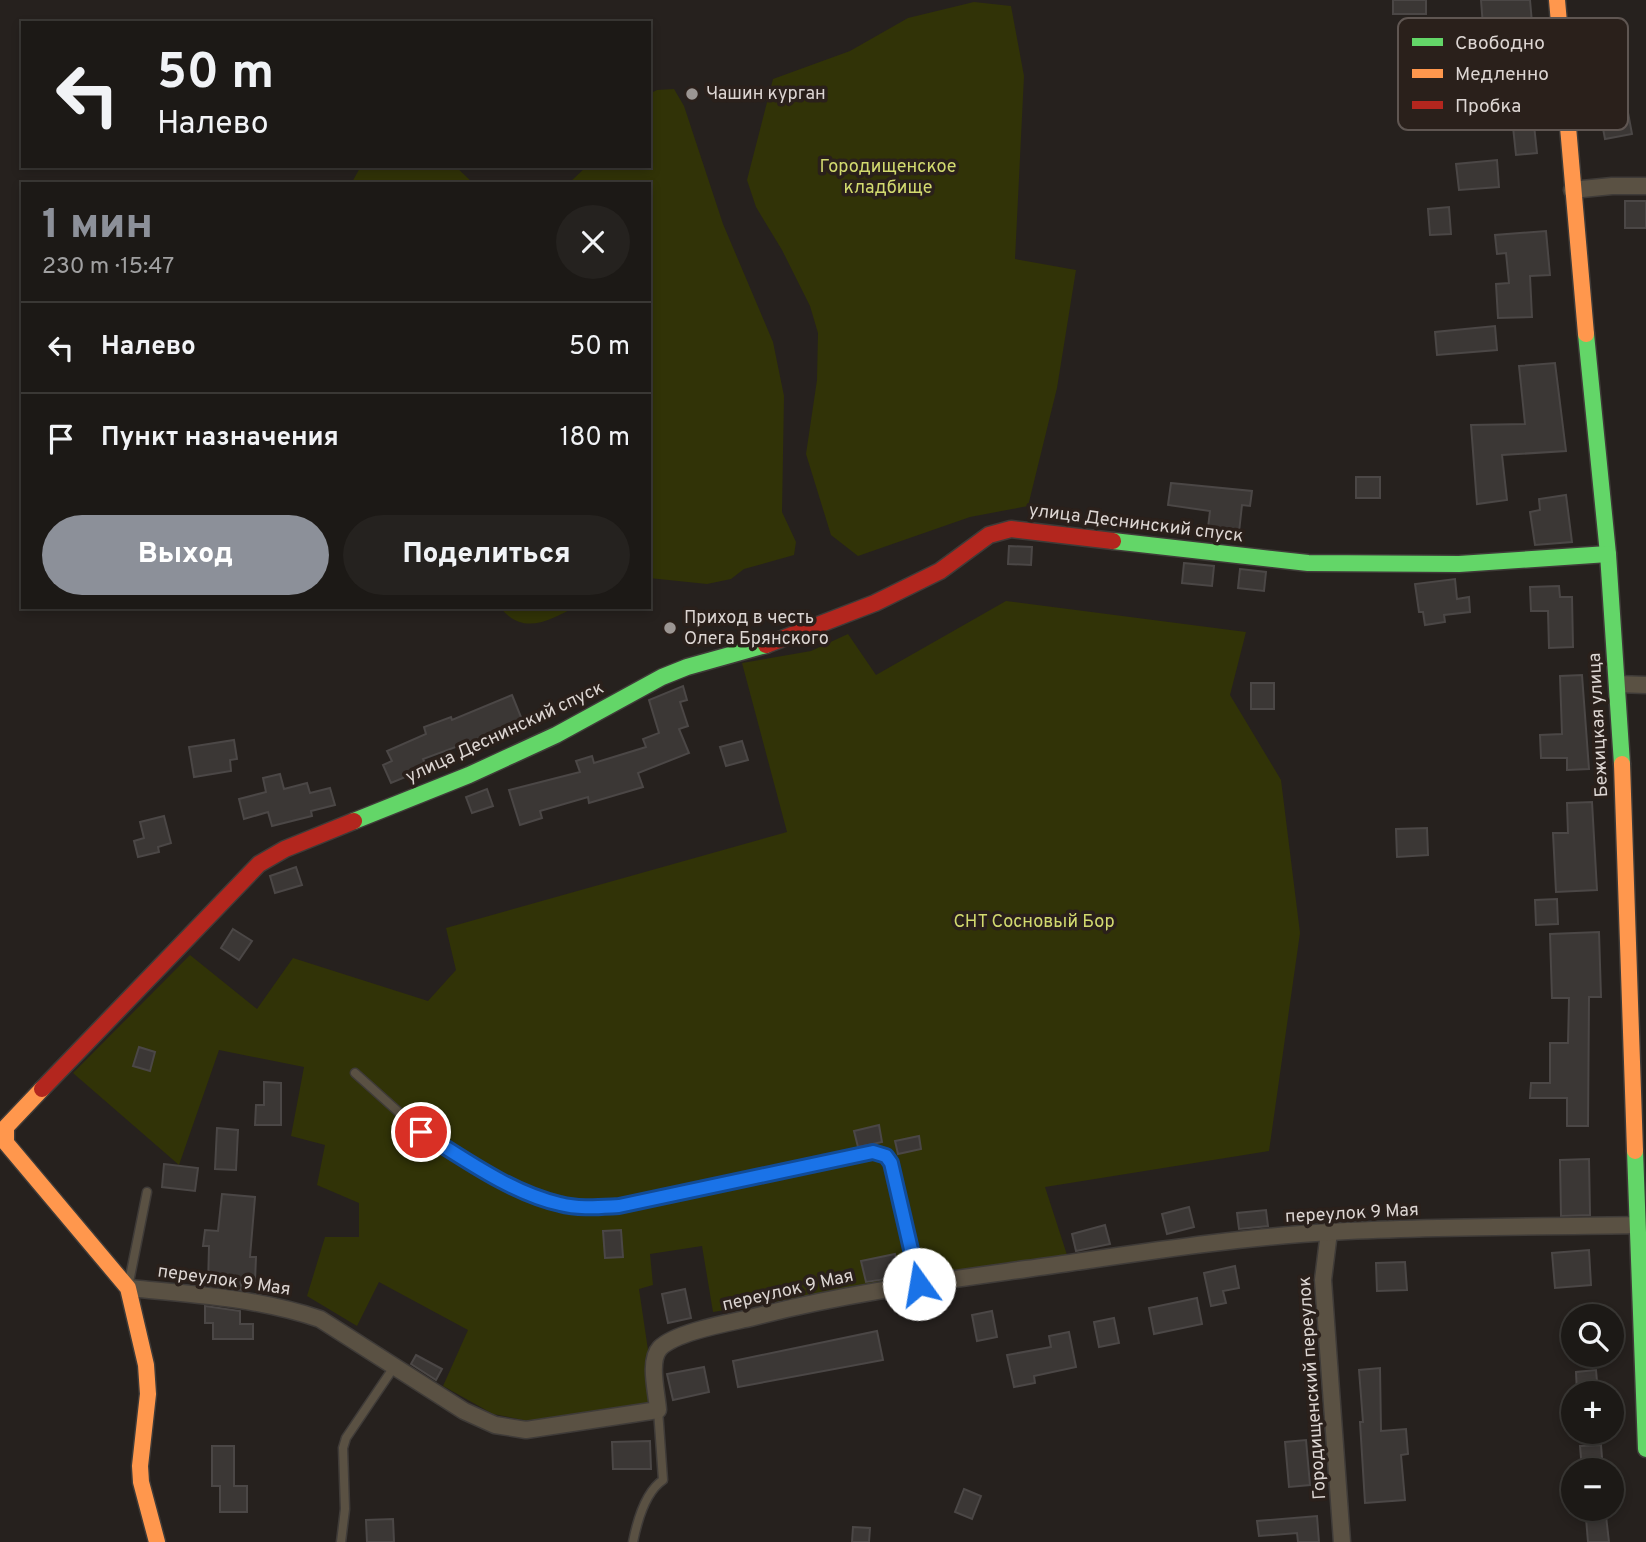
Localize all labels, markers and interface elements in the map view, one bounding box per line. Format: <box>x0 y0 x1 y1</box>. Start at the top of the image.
legend <box>1398 18 1628 130</box>
text: Свободно <box>1455 32 1545 56</box>
text: 50 m <box>157 44 274 106</box>
icon: left <box>42 49 133 140</box>
text: Медленно <box>1455 63 1549 87</box>
place label: Чашин курган <box>706 83 826 106</box>
marker: Чашин курган <box>684 86 700 102</box>
text: Пробка <box>1455 95 1521 119</box>
text: Налево <box>157 105 269 145</box>
park label: Городищенское кладбище <box>820 156 956 200</box>
text: 1 мин <box>42 200 153 253</box>
button: close <box>556 205 630 279</box>
text: 230 m · 15:47 <box>42 253 174 282</box>
icon: left <box>42 329 80 367</box>
text: Налево <box>101 331 196 364</box>
text: 50 m <box>569 331 630 364</box>
icon: arrive <box>42 420 80 458</box>
text: Пункт назначения <box>101 422 339 455</box>
text: 180 m <box>560 422 630 455</box>
street label: улица Деснинский спуск <box>1027 499 1245 549</box>
button: Выход <box>42 515 329 595</box>
button: Поделиться <box>343 515 630 595</box>
place label: Приход в честь Олега Брянского <box>684 607 829 651</box>
marker: Приход в честь Олега Брянского <box>662 620 678 636</box>
street label: Бежицкая улица <box>1584 652 1614 798</box>
street label: улица Деснинский спуск <box>402 677 608 789</box>
park label: СНТ Сосновый Бор <box>953 911 1115 934</box>
pin <box>391 1102 451 1162</box>
icon: arrive <box>402 1113 440 1151</box>
street label: переулок 9 Мая <box>1285 1199 1419 1229</box>
position arrow <box>882 1247 956 1321</box>
street label: переулок 9 Мая <box>156 1260 292 1302</box>
street label: переулок 9 Мая <box>720 1265 856 1317</box>
street label: Городищенский переулок <box>1294 1276 1332 1500</box>
map controls <box>1561 1304 1624 1521</box>
button: search <box>1561 1304 1624 1367</box>
button: + <box>1561 1381 1624 1444</box>
button: − <box>1561 1458 1624 1521</box>

